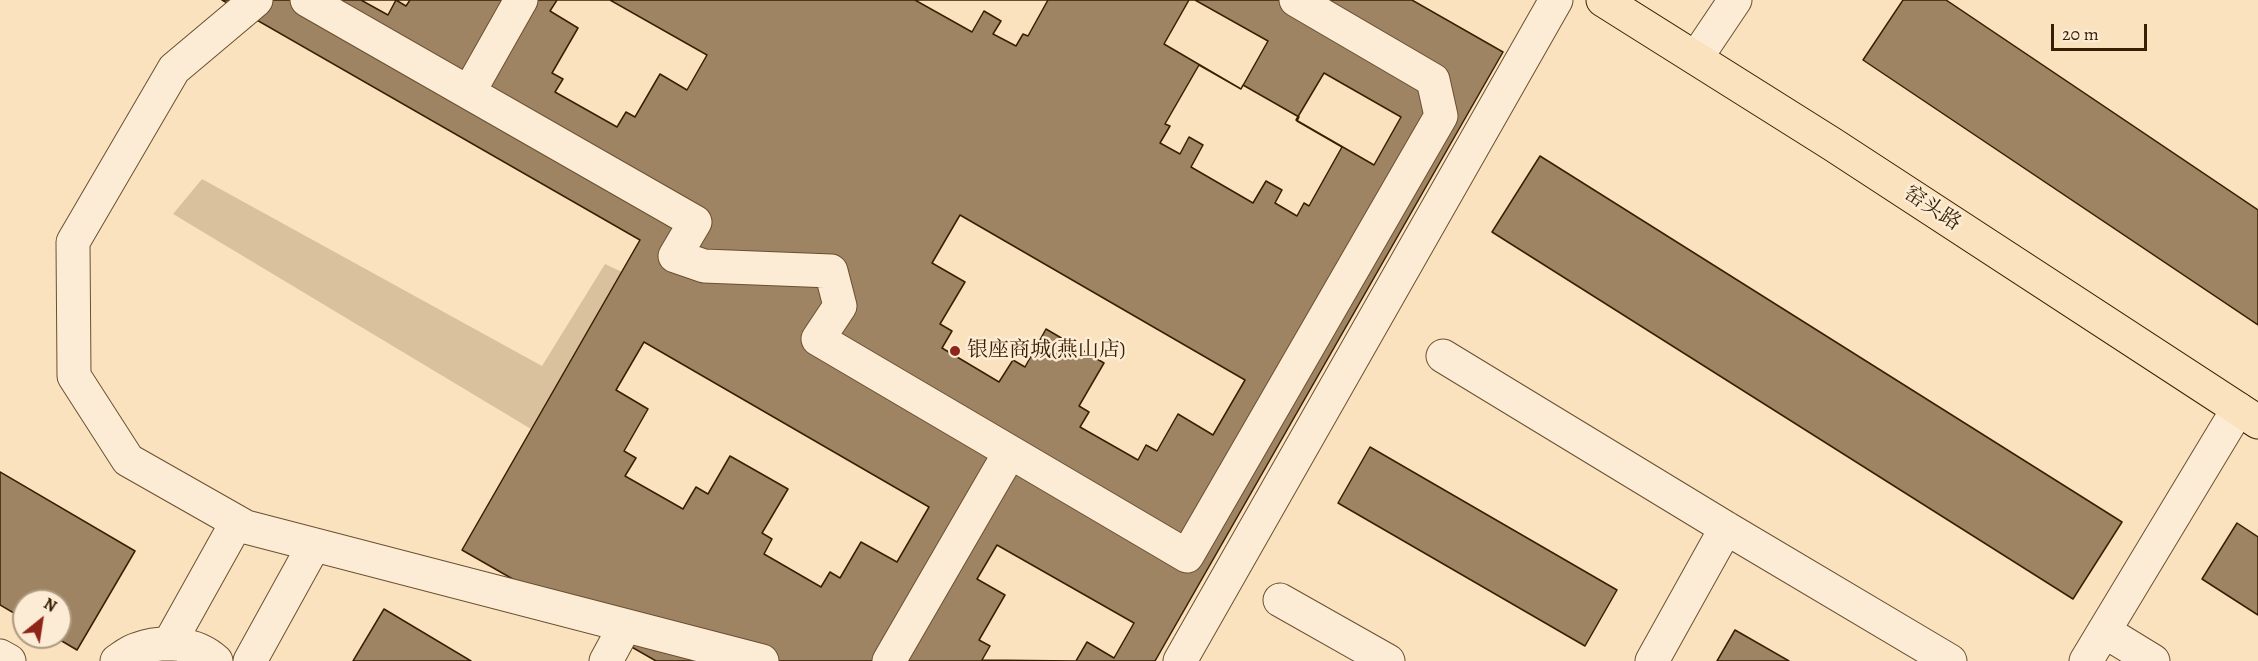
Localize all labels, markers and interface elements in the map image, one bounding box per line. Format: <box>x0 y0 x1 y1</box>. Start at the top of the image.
scale bar <box>2054 12 2150 50</box>
text: 20 m <box>2062 22 2099 46</box>
street label: 窑头路 <box>1899 181 1965 237</box>
place label: 银座商城(燕山店) <box>967 338 1126 364</box>
marker: 银座商城(燕山店) <box>948 344 962 358</box>
north arrow <box>12 589 72 649</box>
text: N <box>39 593 61 618</box>

